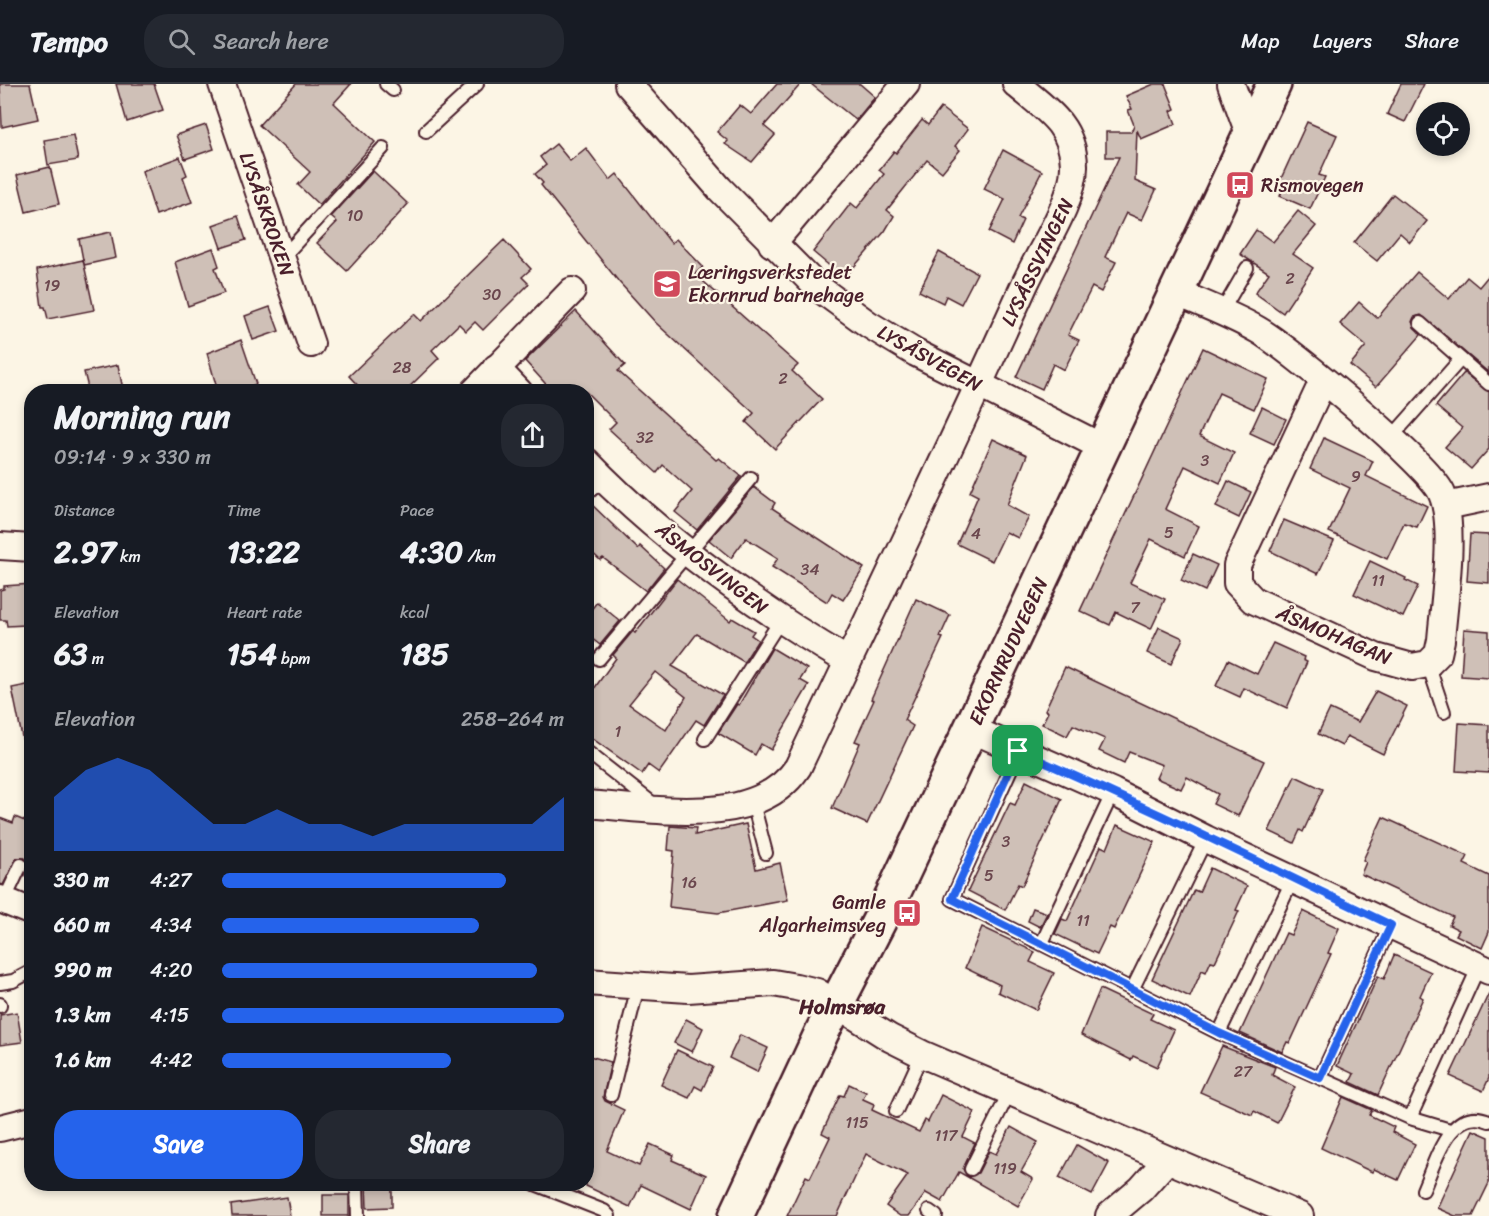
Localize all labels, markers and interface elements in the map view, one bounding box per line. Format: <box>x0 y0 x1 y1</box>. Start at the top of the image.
search box <box>144 14 564 68</box>
text: Tempo <box>30 17 108 66</box>
text: Search here <box>213 22 329 61</box>
text: Map <box>1241 22 1280 60</box>
text: Layers <box>1313 22 1372 60</box>
text: Share <box>1405 22 1459 60</box>
icon: search <box>165 25 198 58</box>
map controls <box>1416 102 1470 156</box>
button: locate <box>1416 102 1470 156</box>
street label: LYSÅSKROKEN <box>229 147 304 281</box>
place label: Rismovegen <box>1261 168 1364 203</box>
bus stop icon: Rismovegen <box>1224 169 1256 201</box>
street label: LYSÅSSVINGEN <box>991 192 1084 332</box>
house number: 10 <box>347 201 363 230</box>
place label: Læringsverkstedet Ekornrud barnehage <box>688 255 864 313</box>
house number: 2 <box>1285 264 1295 293</box>
school or university icon: Læringsverkstedet Ekornrud barnehage <box>651 268 683 300</box>
house number: 19 <box>44 271 61 300</box>
house number: 30 <box>483 280 501 309</box>
street label: LYSÅSVEGEN <box>871 315 989 402</box>
house number: 28 <box>393 353 412 382</box>
house number: 2 <box>778 364 788 393</box>
text: Morning run <box>54 388 230 446</box>
button: share <box>501 404 564 467</box>
house number: 32 <box>636 423 654 452</box>
text: 09:14 · 9 × 330 m <box>54 440 211 475</box>
house number: 3 <box>1201 446 1210 475</box>
house number: 9 <box>1351 462 1361 491</box>
text: Distance <box>54 496 115 525</box>
text: Time <box>227 496 261 525</box>
text: Pace <box>400 496 434 525</box>
street label: ÅSMOSVINGEN <box>647 512 776 624</box>
house number: 5 <box>1164 518 1174 547</box>
house number: 4 <box>971 519 981 548</box>
text: 2.97 <box>54 525 116 579</box>
text: 13:22 <box>227 525 300 579</box>
text: 4:30 <box>400 525 463 579</box>
text: km <box>116 542 141 571</box>
text: /km <box>463 542 496 571</box>
house number: 34 <box>801 555 819 584</box>
house number: 11 <box>1371 566 1385 595</box>
street label: EKORNRUDVEGEN <box>959 571 1058 731</box>
house number: 7 <box>1130 593 1140 622</box>
street label: ÅSMOHAGAN <box>1270 595 1397 675</box>
text: Elevation <box>54 598 119 627</box>
text: Heart rate <box>227 598 302 627</box>
text: kcal <box>400 598 429 627</box>
text: 63 <box>54 627 88 681</box>
text: 154 <box>227 627 277 681</box>
text: 185 <box>400 627 449 681</box>
text: m <box>88 644 104 673</box>
text: bpm <box>277 644 311 673</box>
text: Elevation <box>54 702 135 737</box>
text: 258–264 m <box>461 702 564 737</box>
house number: 1 <box>615 717 622 746</box>
pin <box>992 725 1043 776</box>
icon: arrive <box>1001 734 1034 767</box>
house number: 3 <box>1002 827 1011 856</box>
house number: 5 <box>984 861 994 890</box>
text: 330 m <box>54 863 109 898</box>
text: 4:27 <box>150 863 192 898</box>
house number: 16 <box>681 868 697 897</box>
place label: Gamle Algarheimsveg <box>758 885 886 943</box>
bus stop icon: Gamle Algarheimsveg <box>891 897 923 929</box>
house number: 11 <box>1076 906 1090 935</box>
text: 660 m <box>54 908 110 943</box>
text: 4:34 <box>150 908 192 943</box>
text: 990 m <box>54 953 112 988</box>
text: 4:20 <box>150 953 193 988</box>
district label: Holmsrøa <box>798 988 886 1026</box>
text: 1.3 km <box>54 998 111 1033</box>
text: 4:15 <box>150 998 189 1033</box>
text: 1.6 km <box>54 1043 111 1078</box>
text: 4:42 <box>150 1043 193 1078</box>
house number: 27 <box>1234 1057 1253 1086</box>
house number: 115 <box>845 1108 869 1137</box>
button: Save <box>54 1110 303 1179</box>
button: Share <box>315 1110 564 1179</box>
house number: 117 <box>935 1121 958 1150</box>
house number: 119 <box>993 1154 1017 1183</box>

